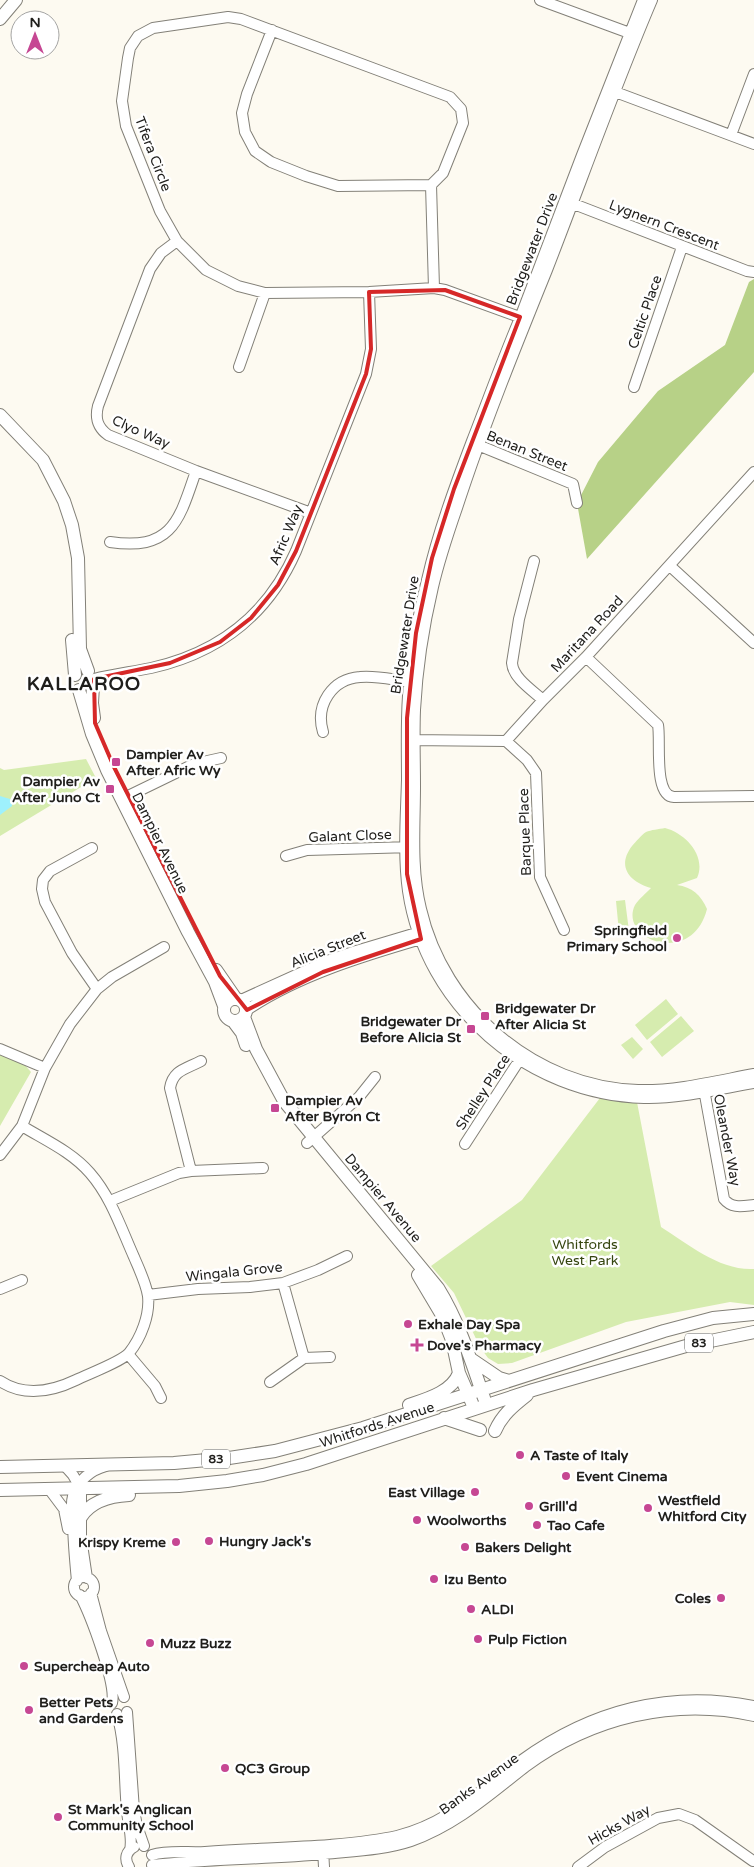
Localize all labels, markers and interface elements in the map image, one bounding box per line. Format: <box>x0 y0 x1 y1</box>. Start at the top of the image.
north arrow <box>10 10 60 60</box>
text: N <box>29 14 41 31</box>
street label: Tifera Circle <box>131 114 175 194</box>
street label: Bridgewater Drive <box>503 190 561 308</box>
street label: Lygnern Crescent <box>606 196 722 254</box>
street label: Celtic Place <box>624 273 666 351</box>
street label: Clyo Way <box>109 412 173 452</box>
street label: Benan Street <box>484 427 571 475</box>
street label: Afric Way <box>266 502 307 568</box>
street label: Bridgewater Drive <box>387 575 423 695</box>
street label: Maritana Road <box>547 592 627 676</box>
district label: KALLAROO <box>27 673 141 695</box>
place label: Dampier Av After Afric Wy <box>126 746 221 779</box>
marker: Dampier Av After Afric Wy <box>110 756 122 768</box>
place label: Dampier Av After Juno Ct <box>12 773 101 806</box>
marker: Dampier Av After Juno Ct <box>104 783 116 795</box>
street label: Barque Place <box>515 788 535 876</box>
street label: Dampier Avenue <box>128 790 192 896</box>
street label: Galant Close <box>308 826 392 846</box>
place label: Springfield Primary School <box>566 922 667 955</box>
street label: Alicia Street <box>288 926 369 972</box>
marker: Springfield Primary School <box>671 932 683 944</box>
place label: Bridgewater Dr After Alicia St <box>495 1000 596 1033</box>
marker: Bridgewater Dr After Alicia St <box>479 1010 491 1022</box>
place label: Bridgewater Dr Before Alicia St <box>360 1013 462 1046</box>
marker: Bridgewater Dr Before Alicia St <box>465 1023 477 1035</box>
street label: Shelley Place <box>452 1051 514 1133</box>
place label: Dampier Av After Byron Ct <box>285 1092 381 1125</box>
street label: Oleander Way <box>710 1092 744 1188</box>
marker: Dampier Av After Byron Ct <box>269 1102 281 1114</box>
street label: Dampier Avenue <box>341 1150 425 1246</box>
park label: Whitfords West Park <box>551 1236 619 1269</box>
street label: Wingala Grove <box>185 1258 283 1286</box>
place label: Exhale Day Spa <box>418 1316 521 1333</box>
marker: Exhale Day Spa <box>402 1318 414 1330</box>
road number: 83 <box>685 1334 713 1352</box>
place label: Dove's Pharmacy <box>427 1337 542 1354</box>
marker: Dove's Pharmacy <box>411 1339 423 1351</box>
street label: Whitfords Avenue <box>318 1398 436 1452</box>
place label: A Taste of Italy <box>530 1447 629 1464</box>
marker: A Taste of Italy <box>514 1449 526 1461</box>
road number: 83 <box>202 1450 230 1468</box>
place label: Event Cinema <box>576 1468 668 1485</box>
marker: Event Cinema <box>560 1470 572 1482</box>
place label: East Village <box>388 1484 465 1501</box>
marker: East Village <box>469 1486 481 1498</box>
place label: Westfield Whitford City <box>658 1492 747 1525</box>
place label: Grill'd <box>539 1498 578 1515</box>
marker: Grill'd <box>523 1500 535 1512</box>
marker: Westfield Whitford City <box>642 1502 654 1514</box>
place label: Woolworths <box>427 1512 507 1529</box>
marker: Woolworths <box>411 1514 423 1526</box>
place label: Tao Cafe <box>546 1517 605 1534</box>
marker: Tao Cafe <box>531 1519 543 1531</box>
place label: Hungry Jack's <box>219 1533 311 1550</box>
place label: Krispy Kreme <box>78 1534 166 1551</box>
marker: Hungry Jack's <box>203 1535 215 1547</box>
marker: Krispy Kreme <box>170 1536 182 1548</box>
place label: Bakers Delight <box>475 1539 572 1556</box>
marker: Bakers Delight <box>459 1541 471 1553</box>
place label: Izu Bento <box>444 1571 507 1588</box>
marker: Izu Bento <box>428 1573 440 1585</box>
place label: Coles <box>675 1590 711 1607</box>
marker: Coles <box>715 1592 727 1604</box>
place label: ALDI <box>481 1601 514 1618</box>
marker: ALDI <box>465 1603 477 1615</box>
place label: Pulp Fiction <box>488 1631 567 1648</box>
marker: Pulp Fiction <box>472 1633 484 1645</box>
place label: Muzz Buzz <box>160 1635 232 1652</box>
marker: Muzz Buzz <box>144 1637 156 1649</box>
place label: Supercheap Auto <box>34 1658 150 1675</box>
marker: Supercheap Auto <box>18 1660 30 1672</box>
place label: Better Pets and Gardens <box>39 1694 124 1727</box>
marker: Better Pets and Gardens <box>23 1704 35 1716</box>
street label: Banks Avenue <box>436 1749 522 1819</box>
place label: QC3 Group <box>235 1760 310 1777</box>
marker: QC3 Group <box>219 1762 231 1774</box>
place label: St Mark's Anglican Community School <box>68 1801 194 1834</box>
street label: Hicks Way <box>585 1801 653 1849</box>
marker: St Mark's Anglican Community School <box>52 1811 64 1823</box>

